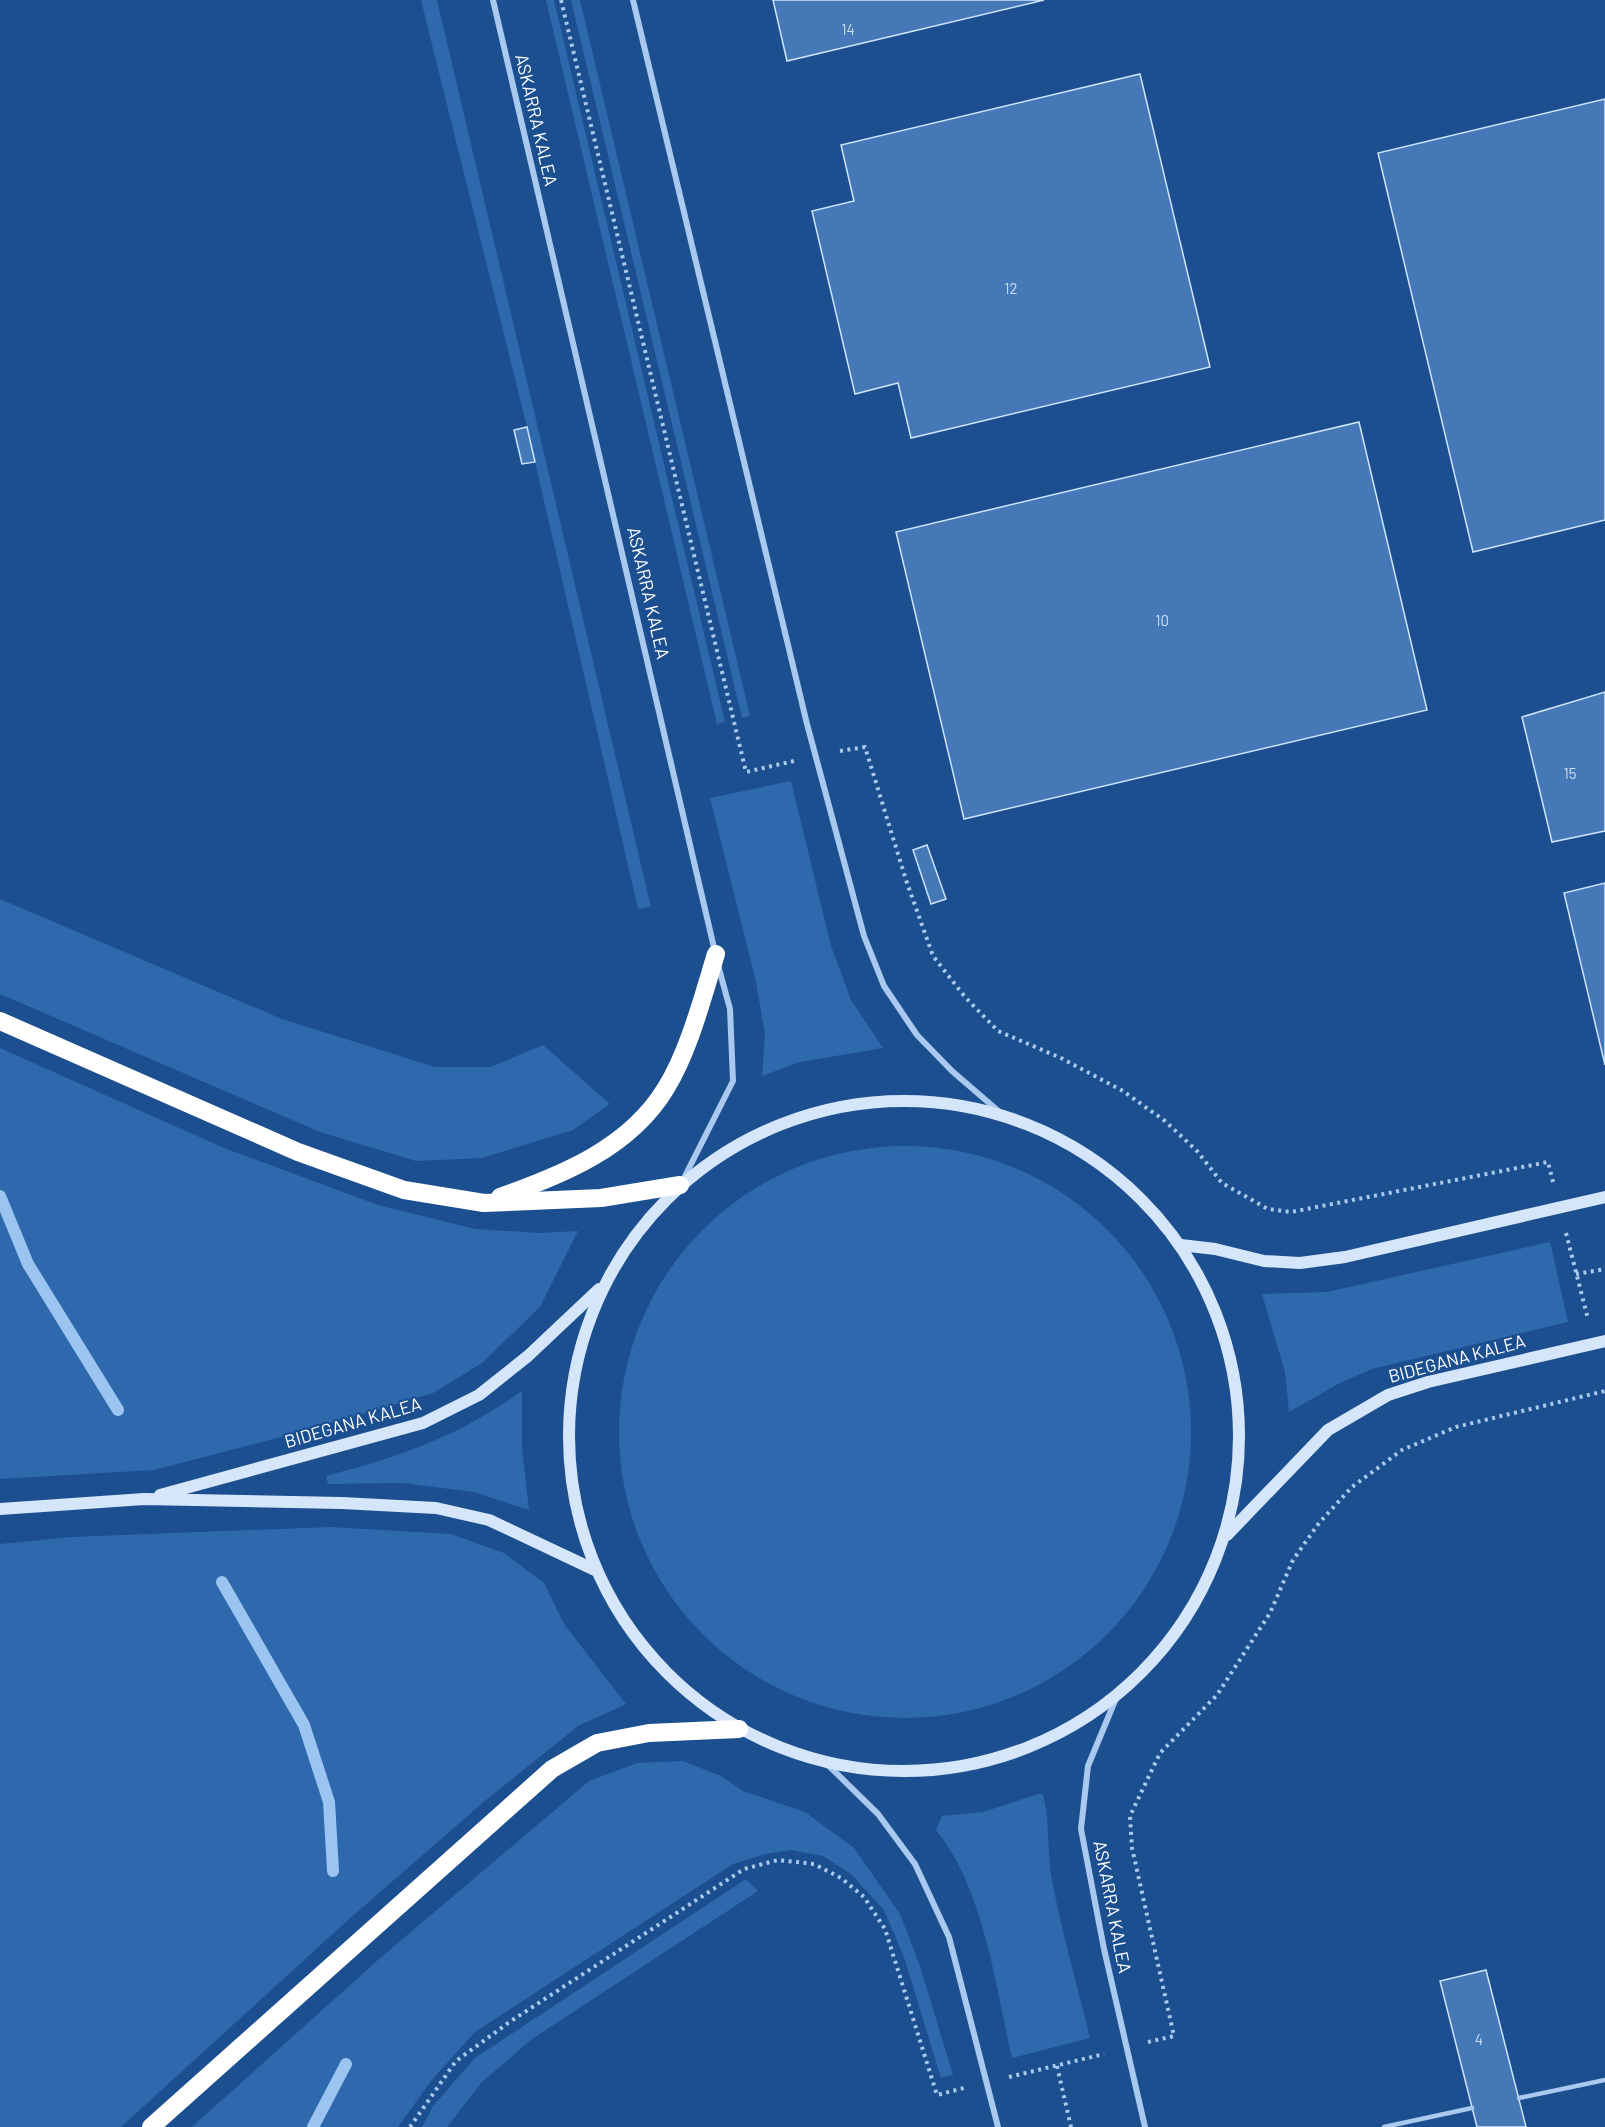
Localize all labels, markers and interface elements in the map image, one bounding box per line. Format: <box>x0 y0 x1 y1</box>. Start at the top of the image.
house number: 14 <box>841 20 855 38</box>
street label: ASKARRA KALEA <box>511 52 563 188</box>
house number: 12 <box>1004 279 1018 297</box>
street label: ASKARRA KALEA <box>623 525 675 661</box>
house number: 10 <box>1155 611 1169 629</box>
house number: 15 <box>1564 764 1576 782</box>
street label: BIDEGANA KALEA <box>1386 1329 1528 1387</box>
street label: BIDEGANA KALEA <box>282 1392 424 1452</box>
street label: ASKARRA KALEA <box>1089 1839 1137 1975</box>
house number: 4 <box>1475 2030 1483 2048</box>

